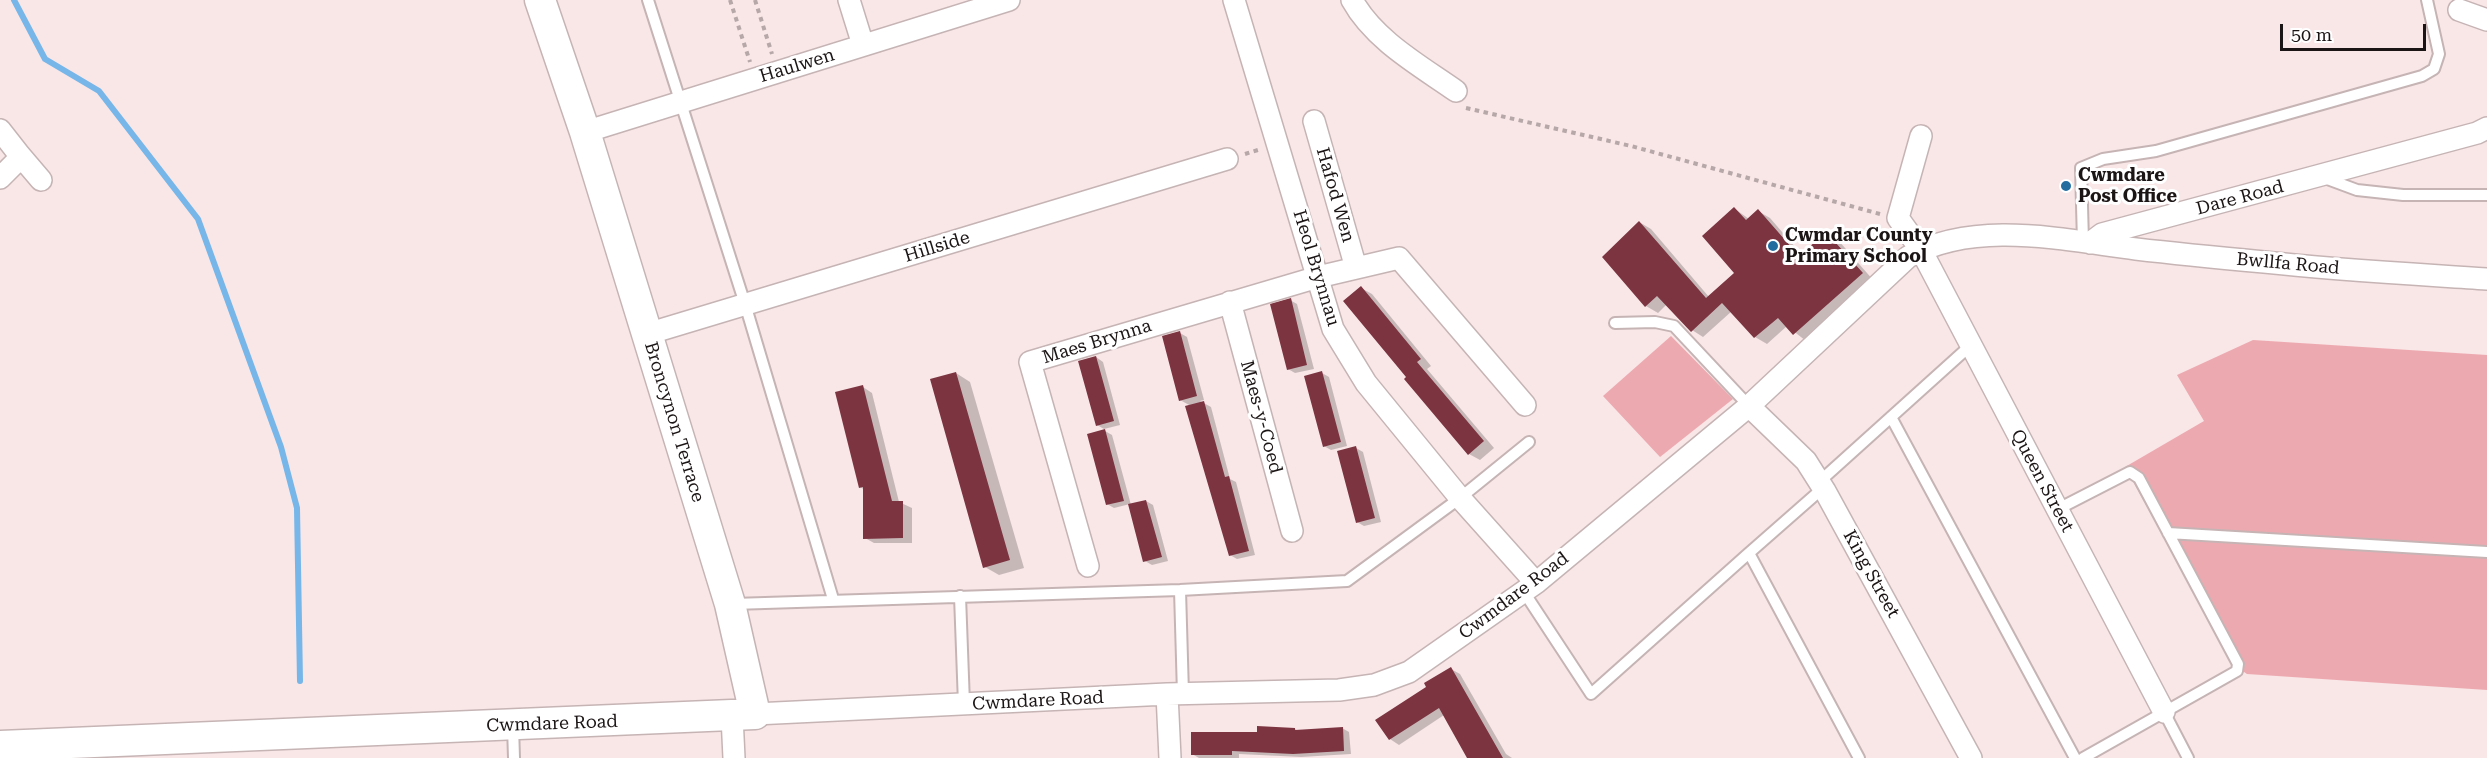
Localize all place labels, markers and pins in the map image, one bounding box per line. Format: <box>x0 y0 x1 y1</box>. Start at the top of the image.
place label: Cwmdare Post Office <box>2078 165 2177 207</box>
marker: Cwmdare Post Office <box>2059 179 2073 193</box>
place label: Cwmdar County Primary School <box>1785 225 1933 268</box>
marker: Cwmdar County Primary School <box>1766 239 1780 253</box>

